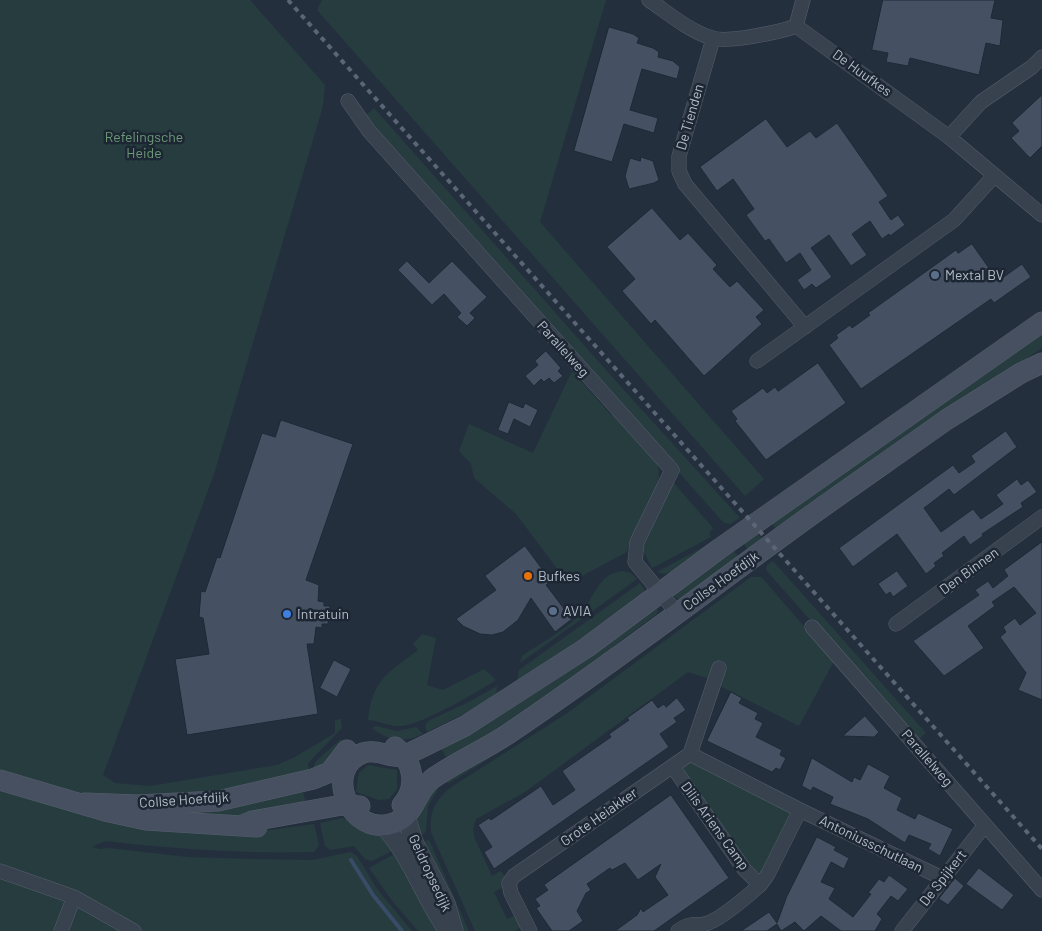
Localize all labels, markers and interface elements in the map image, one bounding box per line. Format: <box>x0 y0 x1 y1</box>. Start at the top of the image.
street label: De Huufkes <box>829 46 895 100</box>
street label: De Tienden <box>673 82 707 152</box>
park label: Refelingsche Heide <box>105 129 183 162</box>
place label: Mextal BV <box>945 267 1004 283</box>
marker: Mextal BV <box>929 269 941 281</box>
street label: Parallelweg <box>533 318 593 380</box>
street label: Den Binnen <box>936 544 1002 598</box>
street label: Collse Hoefdijk <box>680 548 762 614</box>
place label: Bufkes <box>538 568 580 584</box>
marker: Bufkes <box>522 570 534 582</box>
place label: AVIA <box>563 603 591 619</box>
marker: AVIA <box>547 605 559 617</box>
place label: Intratuin <box>297 606 349 622</box>
marker: Intratuin <box>281 608 293 620</box>
street label: Parallelweg <box>898 726 956 790</box>
street label: Dilis Ariens Camp <box>677 779 753 873</box>
street label: Grote Heiakker <box>557 784 641 850</box>
street label: Collse Hoefdijk <box>139 788 229 812</box>
street label: Antoniusschutlaan <box>817 812 925 876</box>
street label: Geldropsedijk <box>405 832 455 914</box>
street label: De Spijkert <box>916 847 970 909</box>

